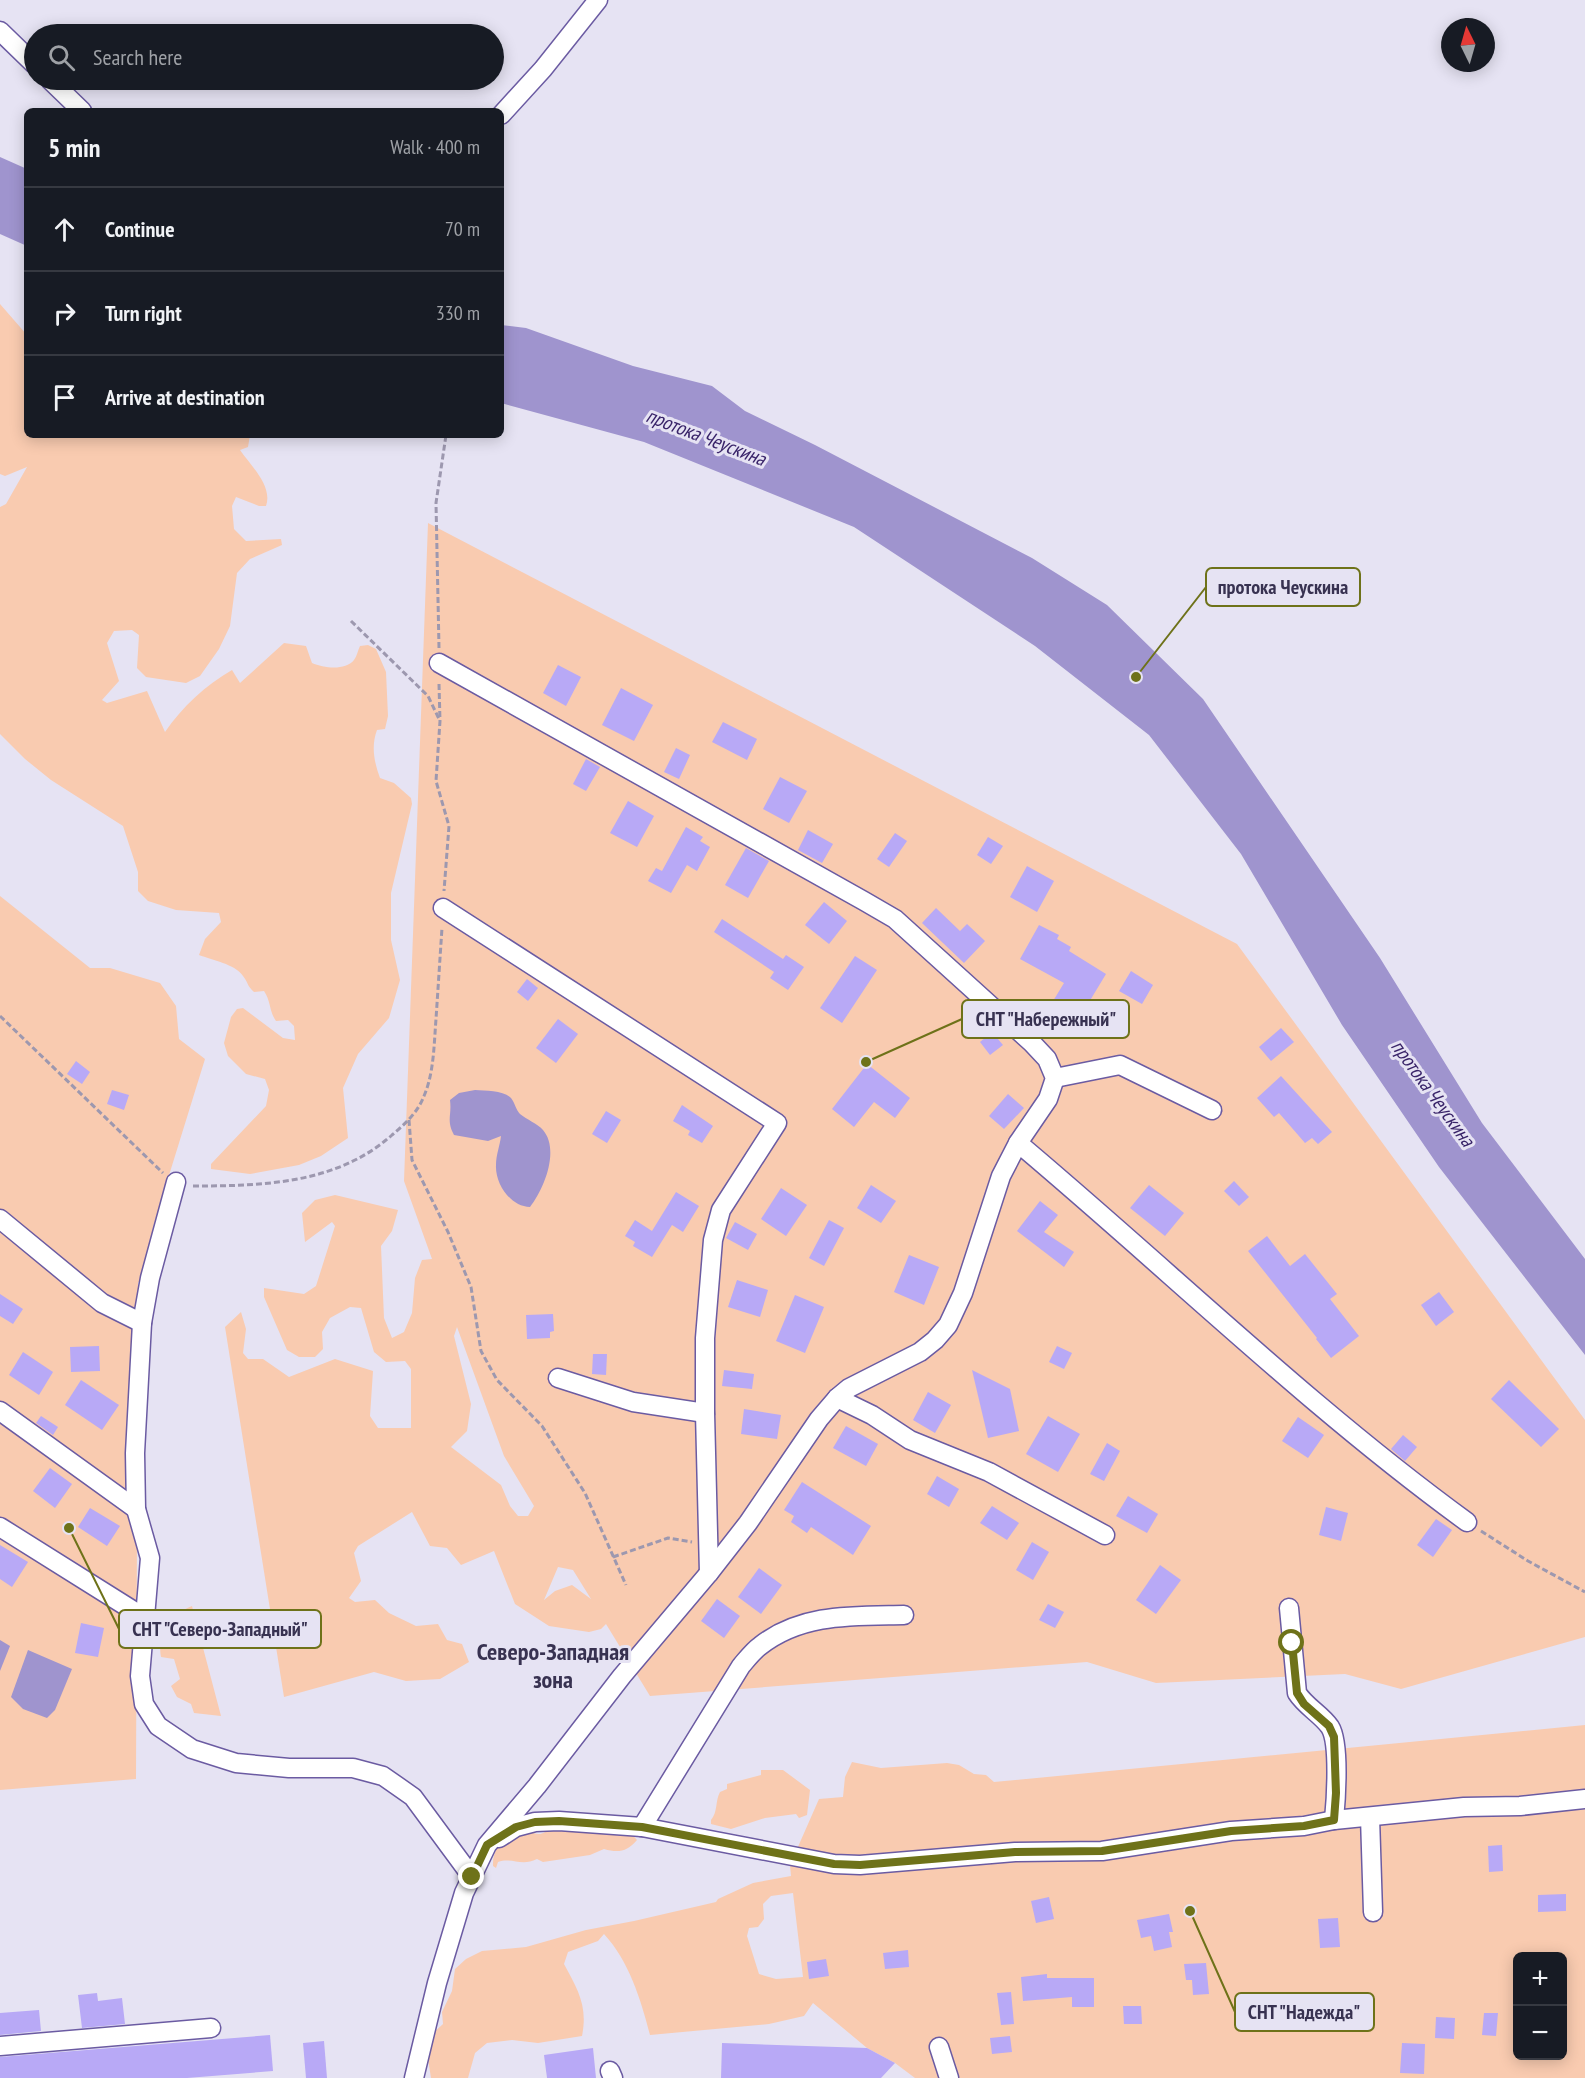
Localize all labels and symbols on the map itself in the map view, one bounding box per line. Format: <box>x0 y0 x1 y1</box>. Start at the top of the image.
north arrow <box>1441 18 1495 72</box>
water label: протока Чеускина <box>643 402 770 472</box>
callout: протока Чеускина <box>1206 568 1360 606</box>
text: протока Чеускина <box>1218 574 1348 600</box>
callout: СНТ "Набережный" <box>962 1000 1129 1038</box>
text: СНТ "Набережный" <box>976 1006 1116 1032</box>
water label: протока Чеускина <box>1385 1034 1481 1152</box>
callout: СНТ "Северо-Западный" <box>119 1610 321 1648</box>
text: СНТ "Северо-Западный" <box>132 1616 308 1642</box>
route start <box>1278 1629 1304 1655</box>
district label: Северо-Западная зона <box>477 1636 629 1695</box>
route end <box>458 1863 484 1889</box>
callout: СНТ "Надежда" <box>1235 1993 1374 2031</box>
text: СНТ "Надежда" <box>1248 1999 1360 2025</box>

